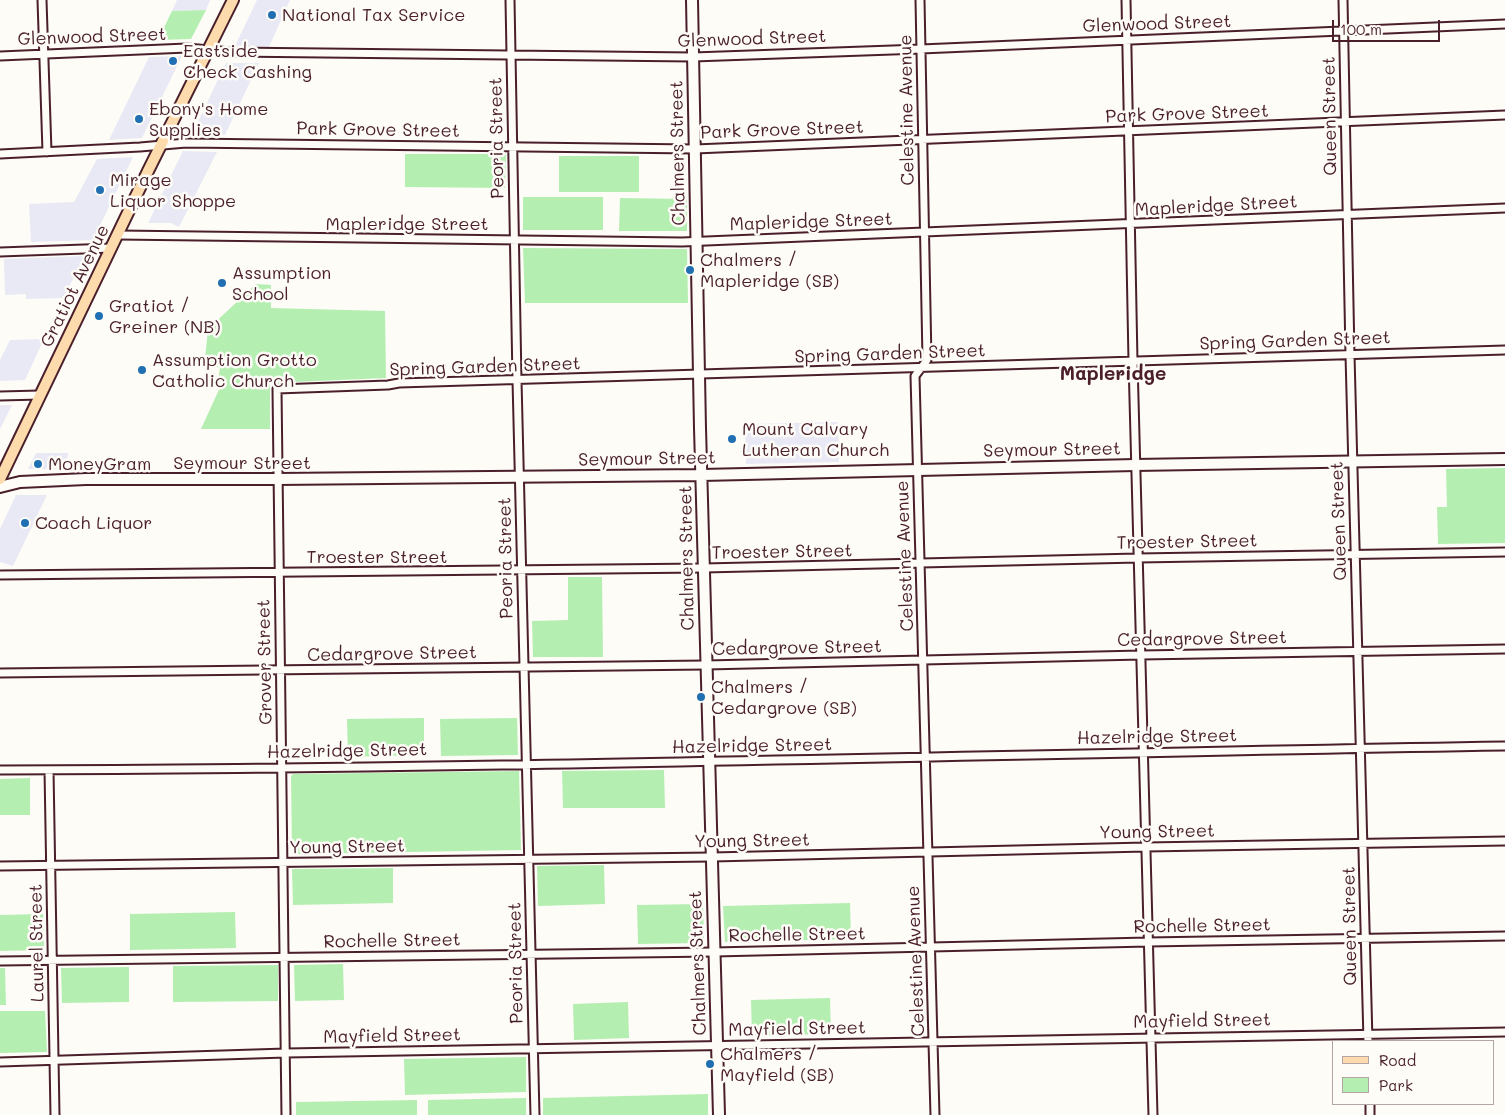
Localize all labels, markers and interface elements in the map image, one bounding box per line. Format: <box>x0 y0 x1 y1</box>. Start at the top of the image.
place label: National Tax Service <box>282 4 465 26</box>
marker: National Tax Service <box>266 9 278 21</box>
scale bar <box>1335 10 1442 42</box>
street label: Glenwood Street <box>1082 11 1232 37</box>
text: 100 m <box>1340 19 1382 39</box>
street label: Glenwood Street <box>17 24 167 50</box>
street label: Glenwood Street <box>677 26 827 52</box>
street label: Celestine Avenue <box>895 34 919 186</box>
place label: Eastside Check Cashing <box>183 40 312 82</box>
marker: Eastside Check Cashing <box>167 55 179 67</box>
street label: Queen Street <box>1318 56 1342 176</box>
street label: Peoria Street <box>485 77 509 199</box>
street label: Chalmers Street <box>666 80 690 226</box>
place label: Ebony's Home Supplies <box>149 98 268 140</box>
street label: Park Grove Street <box>1105 100 1269 128</box>
marker: Ebony's Home Supplies <box>133 113 145 125</box>
street label: Park Grove Street <box>700 116 864 144</box>
street label: Park Grove Street <box>296 118 460 142</box>
place label: Mirage Liquor Shoppe <box>110 169 236 212</box>
marker: Mirage Liquor Shoppe <box>94 184 106 196</box>
street label: Mapleridge Street <box>1134 191 1298 221</box>
street label: Mapleridge Street <box>729 208 893 236</box>
street label: Mapleridge Street <box>326 213 488 235</box>
street label: Gratiot Avenue <box>36 221 114 351</box>
place label: Chalmers / Mapleridge (SB) <box>700 249 839 292</box>
place label: Assumption School <box>232 262 331 304</box>
marker: Chalmers / Mapleridge (SB) <box>684 264 696 276</box>
marker: Assumption School <box>216 277 228 289</box>
place label: Gratiot / Greiner (NB) <box>109 295 221 338</box>
marker: Gratiot / Greiner (NB) <box>93 310 105 322</box>
street label: Spring Garden Street <box>1199 327 1391 355</box>
street label: Spring Garden Street <box>794 340 986 368</box>
place label: Assumption Grotto Catholic Church <box>152 349 317 392</box>
street label: Spring Garden Street <box>389 353 581 381</box>
district label: Mapleridge <box>1060 363 1166 385</box>
marker: Assumption Grotto Catholic Church <box>136 364 148 376</box>
place label: Mount Calvary Lutheran Church <box>742 418 889 460</box>
marker: Mount Calvary Lutheran Church <box>726 433 738 445</box>
street label: Seymour Street <box>983 438 1121 462</box>
street label: Seymour Street <box>578 447 716 471</box>
street label: Seymour Street <box>173 452 311 474</box>
place label: MoneyGram <box>48 453 151 475</box>
marker: MoneyGram <box>32 458 44 470</box>
street label: Queen Street <box>1326 461 1352 581</box>
street label: Celestine Avenue <box>892 480 918 632</box>
street label: Chalmers Street <box>675 485 699 631</box>
street label: Peoria Street <box>494 497 518 619</box>
place label: Coach Liquor <box>35 512 152 534</box>
marker: Coach Liquor <box>19 517 31 529</box>
street label: Troester Street <box>1116 530 1258 554</box>
street label: Troester Street <box>711 540 853 564</box>
street label: Troester Street <box>307 546 447 568</box>
street label: Grover Street <box>253 599 277 725</box>
street label: Cedargrove Street <box>1117 627 1287 651</box>
street label: Cedargrove Street <box>712 636 882 660</box>
street label: Cedargrove Street <box>307 642 477 666</box>
place label: Chalmers / Cedargrove (SB) <box>711 676 857 719</box>
marker: Chalmers / Cedargrove (SB) <box>695 691 707 703</box>
street label: Hazelridge Street <box>1077 725 1237 749</box>
street label: Hazelridge Street <box>672 734 832 758</box>
street label: Hazelridge Street <box>267 739 427 763</box>
street label: Young Street <box>1099 820 1215 844</box>
street label: Young Street <box>694 829 810 853</box>
street label: Young Street <box>289 835 405 859</box>
street label: Queen Street <box>1338 866 1362 986</box>
street label: Laurel Street <box>25 884 49 1002</box>
street label: Celestine Avenue <box>903 885 929 1037</box>
street label: Chalmers Street <box>685 890 711 1036</box>
street label: Peoria Street <box>504 902 528 1024</box>
street label: Rochelle Street <box>1133 914 1271 938</box>
street label: Rochelle Street <box>728 923 866 947</box>
street label: Rochelle Street <box>323 929 461 953</box>
street label: Mayfield Street <box>1133 1009 1271 1033</box>
street label: Mayfield Street <box>728 1017 866 1041</box>
street label: Mayfield Street <box>323 1024 461 1048</box>
legend <box>1332 1040 1495 1105</box>
place label: Chalmers / Mayfield (SB) <box>720 1043 834 1086</box>
text: Road <box>1379 1050 1416 1070</box>
marker: Chalmers / Mayfield (SB) <box>704 1058 716 1070</box>
text: Park <box>1379 1075 1413 1095</box>

